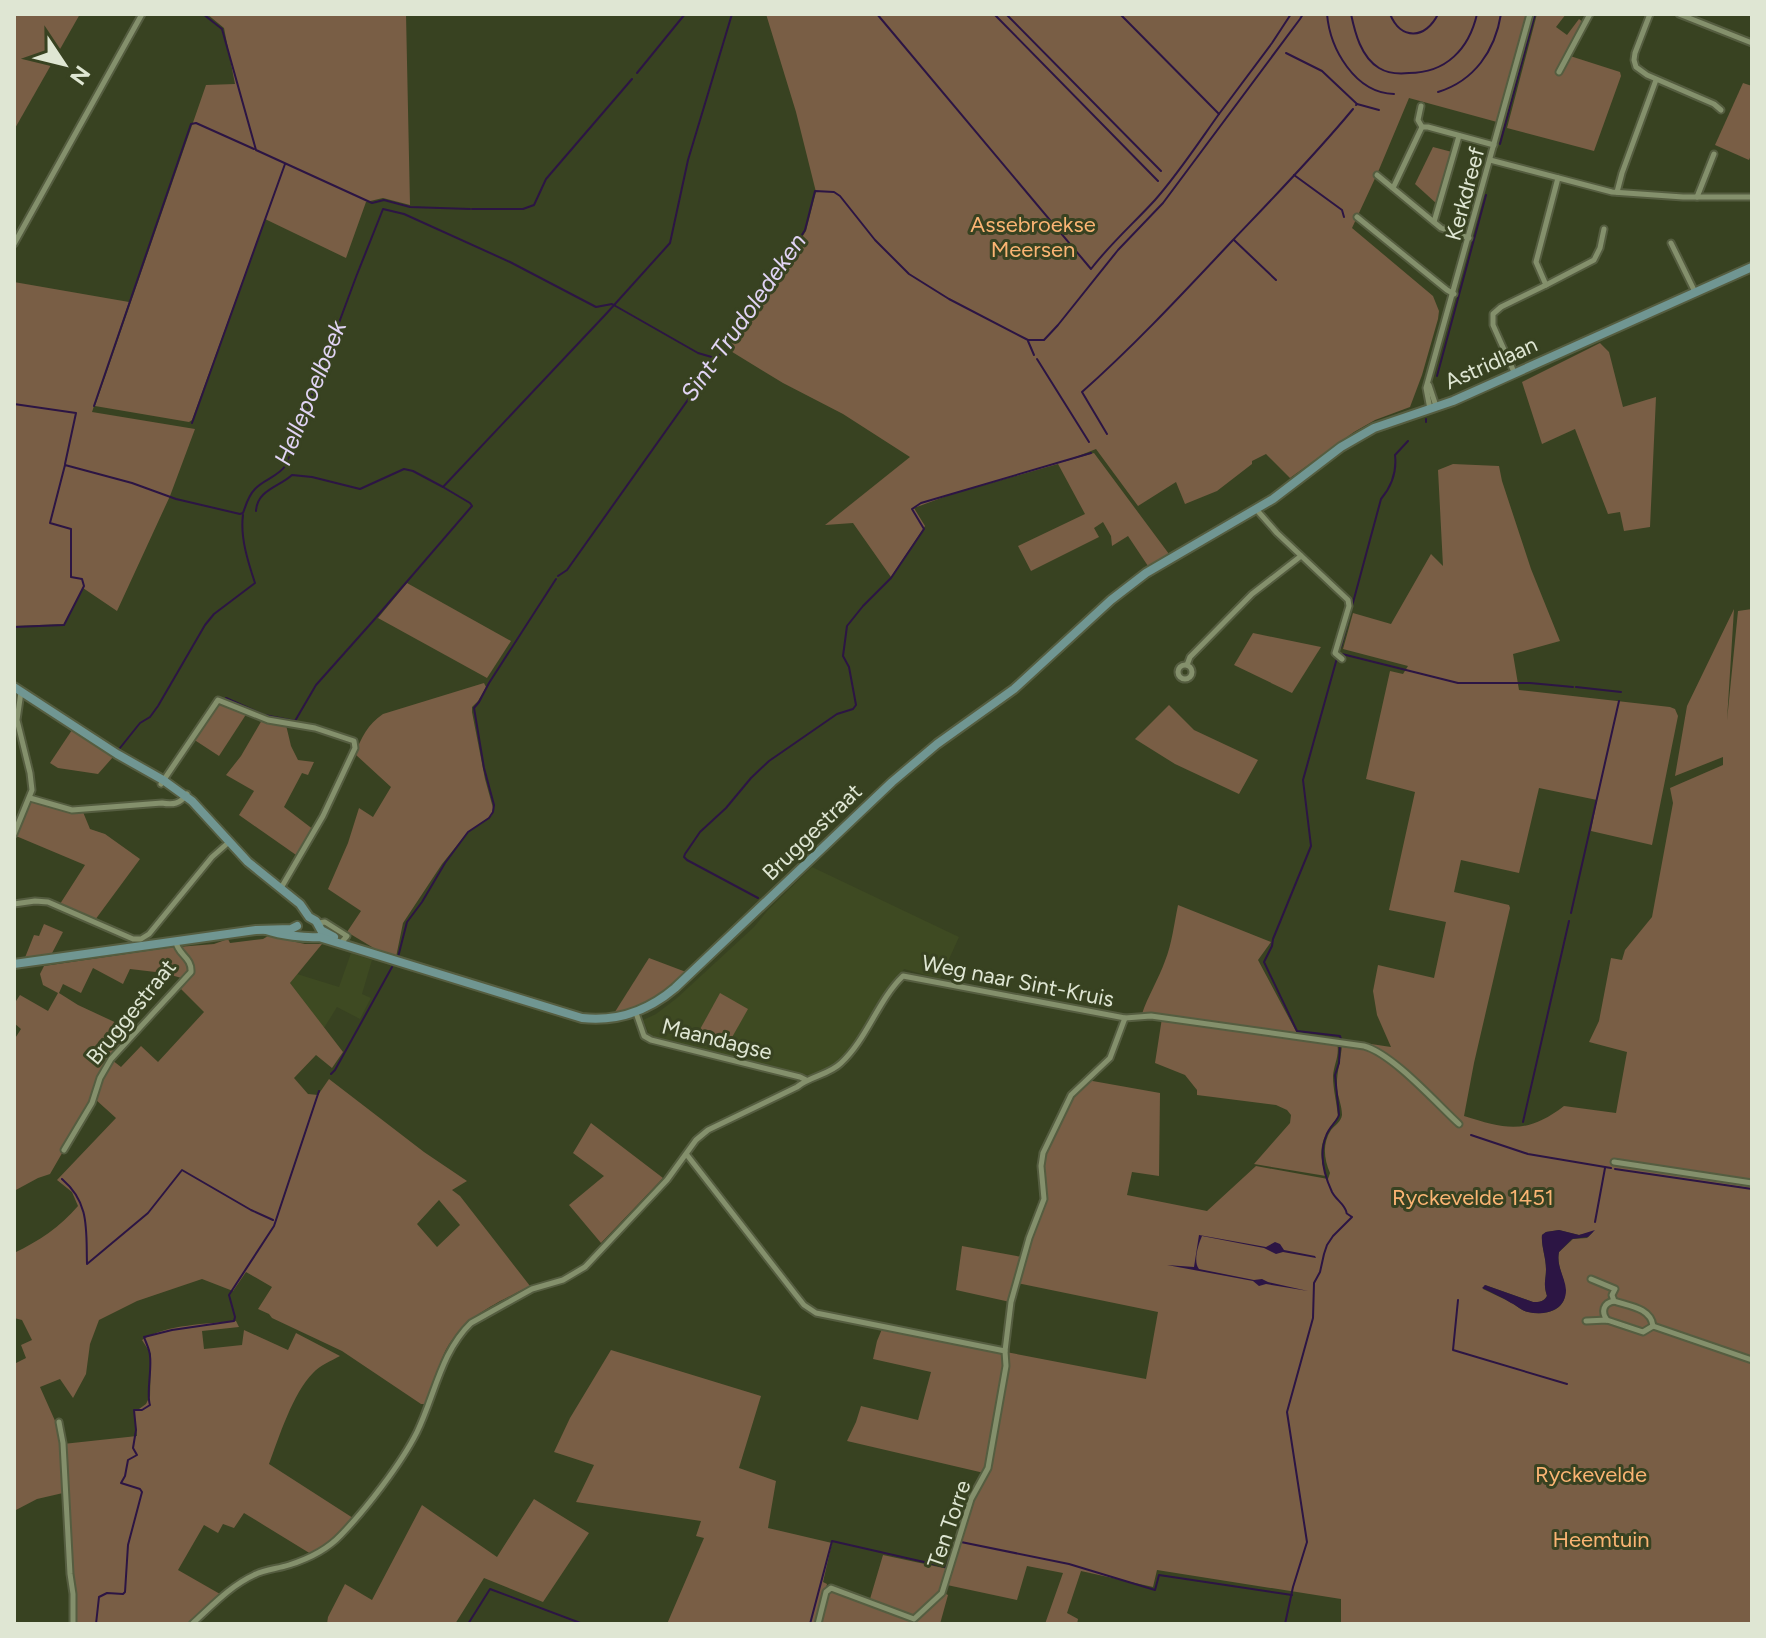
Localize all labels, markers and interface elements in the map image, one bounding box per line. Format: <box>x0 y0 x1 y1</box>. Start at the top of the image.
north arrow <box>24 24 104 104</box>
text: N <box>64 60 96 90</box>
street label: Kerkdreef <box>1440 143 1491 244</box>
park label: Assebroekse Meersen <box>970 211 1096 263</box>
water label: Sint-Trudoledeken <box>674 227 812 407</box>
water label: Hellepoelbeek <box>268 315 353 470</box>
street label: Astridlaan <box>1441 331 1541 395</box>
street label: Bruggestraat <box>757 778 867 886</box>
street label: Weg naar Sint-Kruis <box>920 949 1116 1013</box>
street label: Bruggestraat <box>80 954 182 1070</box>
street label: Maandagse <box>659 1012 775 1066</box>
park label: Ryckevelde 1451 <box>1392 1184 1554 1211</box>
park label: Ryckevelde <box>1535 1461 1647 1488</box>
street label: Ten Torre <box>921 1477 977 1571</box>
park label: Heemtuin <box>1552 1526 1650 1553</box>

